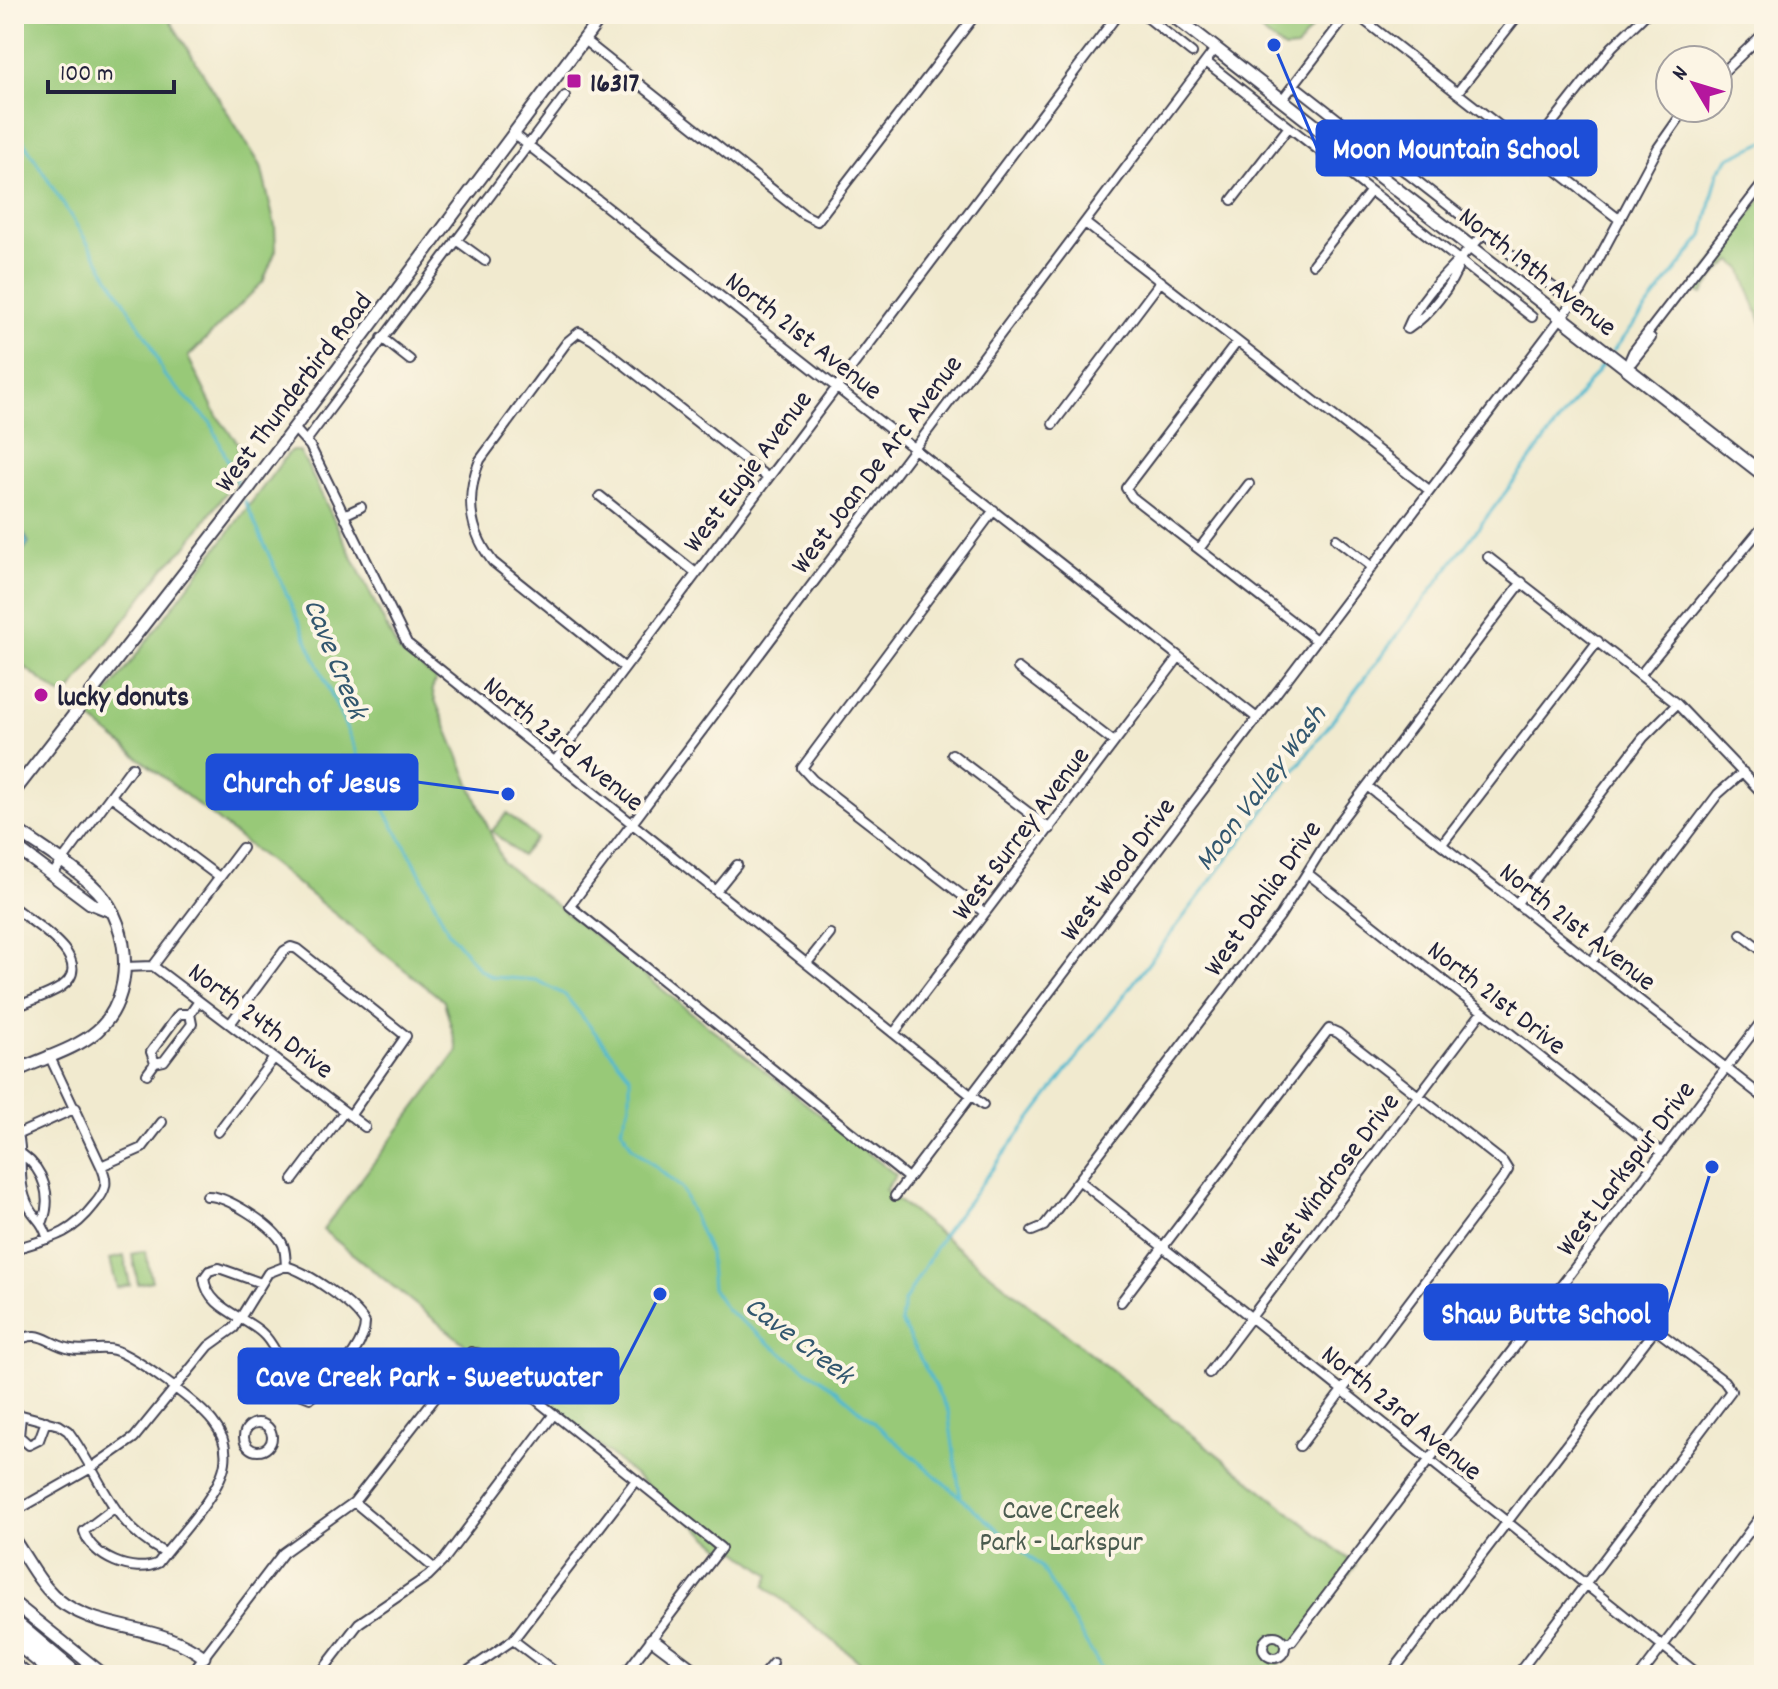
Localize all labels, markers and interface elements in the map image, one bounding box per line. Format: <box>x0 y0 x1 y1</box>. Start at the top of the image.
scale bar <box>48 44 174 94</box>
north arrow <box>1654 44 1734 124</box>
text: 100 m <box>60 58 113 92</box>
text: N <box>1665 60 1697 88</box>
place label: 16317 <box>590 66 639 106</box>
marker: 16317 <box>565 72 583 90</box>
callout: Moon Mountain School <box>1317 121 1596 175</box>
text: Moon Mountain School <box>1333 131 1580 174</box>
street label: North 19th Avenue <box>1448 199 1624 349</box>
street label: North 21st Avenue <box>715 264 889 412</box>
street label: West Thunderbird Road <box>207 286 385 502</box>
street label: West Joan De Arc Avenue <box>783 348 975 584</box>
street label: West Eugie Avenue <box>676 383 824 563</box>
water label: Cave Creek <box>289 593 377 729</box>
street label: North 23rd Avenue <box>473 668 651 824</box>
place label: lucky donuts <box>57 680 189 720</box>
marker: lucky donuts <box>32 686 50 704</box>
water label: Moon Valley Wash <box>1186 697 1340 882</box>
street label: West Surrey Avenue <box>944 740 1102 930</box>
callout: Church of Jesus <box>207 755 417 809</box>
text: Church of Jesus <box>223 765 401 808</box>
street label: West Wood Drive <box>1052 791 1188 951</box>
street label: West Dahlia Drive <box>1196 814 1334 986</box>
street label: North 21st Avenue <box>1489 855 1663 1003</box>
street label: North 21st Drive <box>1417 933 1573 1067</box>
street label: North 24th Drive <box>178 955 340 1091</box>
street label: West Larkspur Drive <box>1549 1074 1707 1266</box>
street label: West Windrose Drive <box>1252 1086 1412 1279</box>
callout: Shaw Butte School <box>1425 1285 1667 1339</box>
water label: Cave Creek <box>734 1287 863 1399</box>
text: Shaw Butte School <box>1441 1296 1652 1339</box>
street label: North 23rd Avenue <box>1311 1337 1489 1493</box>
callout: Cave Creek Park - Sweetwater <box>239 1349 618 1403</box>
text: Cave Creek Park - Sweetwater <box>256 1359 603 1402</box>
park label: Cave Creek Park - Larkspur <box>979 1493 1143 1565</box>

